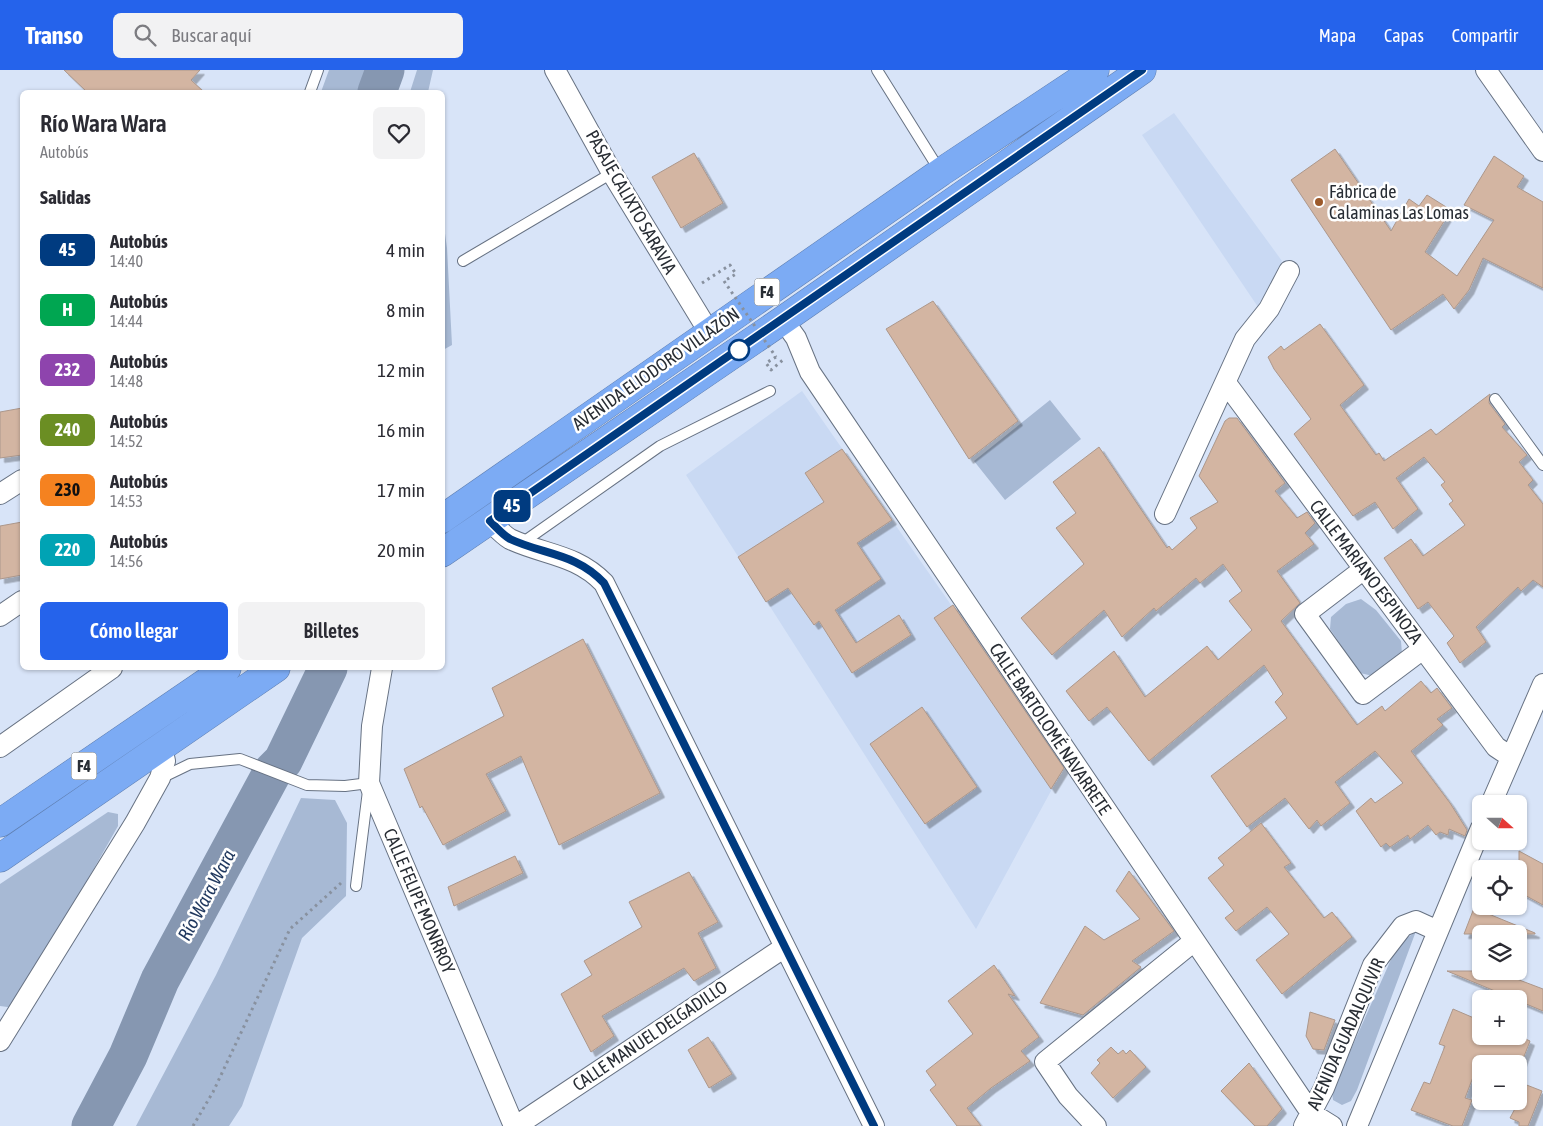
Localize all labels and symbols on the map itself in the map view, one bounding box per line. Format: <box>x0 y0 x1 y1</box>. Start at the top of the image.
street label: PASAJE CALIXTO SARAVIA <box>582 126 681 277</box>
place label: Fábrica de Calaminas Las Lomas <box>1329 181 1469 223</box>
marker: Fábrica de Calaminas Las Lomas <box>1313 196 1325 208</box>
road number: F4 <box>754 278 780 306</box>
street label: AVENIDA ELIODORO VILLAZÓN <box>568 303 743 434</box>
unlabelled marker <box>728 339 750 361</box>
line badge: 45 <box>490 490 534 522</box>
street label: CALLE MARIANO ESPINOZA <box>1306 496 1427 648</box>
street label: CALLE BARTOLOMÉ NAVARRETE <box>985 639 1116 819</box>
road number: F4 <box>72 752 96 779</box>
north arrow <box>1472 795 1528 850</box>
street label: CALLE FELIPE MONRROY <box>379 825 459 976</box>
water label: Río Wara Wara <box>173 846 239 944</box>
street label: AVENIDA GUADALQUIVIR <box>1303 955 1389 1113</box>
street label: CALLE MANUEL DELGADILLO <box>569 976 731 1095</box>

